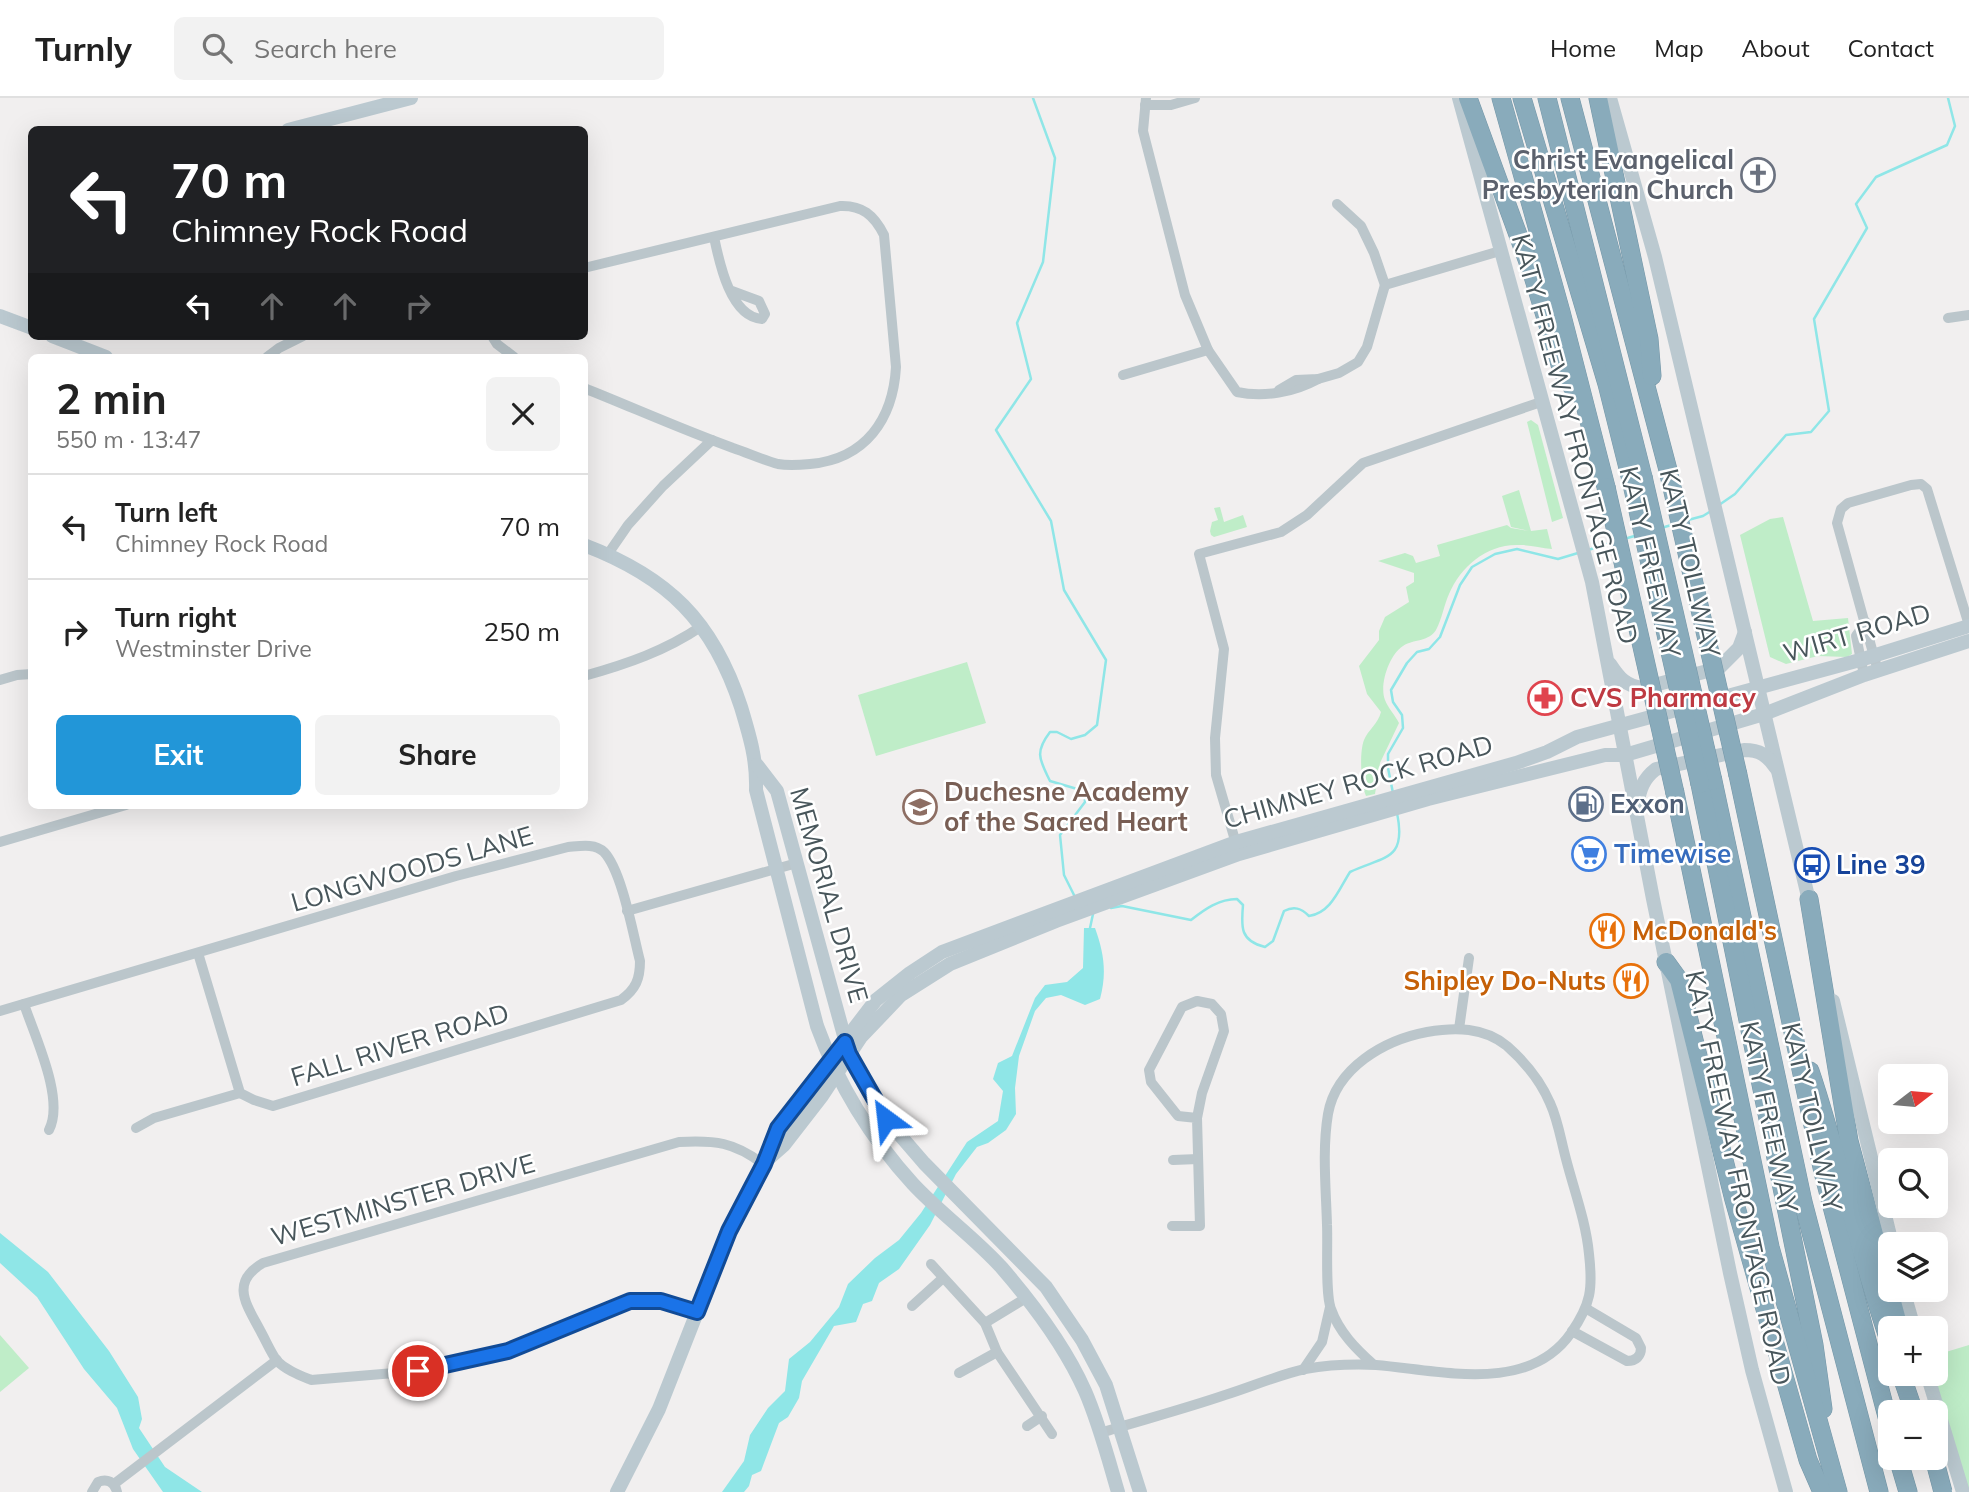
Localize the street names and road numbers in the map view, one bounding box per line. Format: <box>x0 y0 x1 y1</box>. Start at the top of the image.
street label: KATY FREEWAY FRONTAGE ROAD <box>1505 230 1646 648</box>
street label: KATY FREEWAY <box>1612 463 1689 662</box>
street label: KATY TOLLWAY <box>1653 465 1728 662</box>
street label: WIRT ROAD <box>1779 596 1934 669</box>
street label: CHIMNEY ROCK ROAD <box>1219 727 1496 836</box>
street label: MEMORIAL DRIVE <box>783 783 876 1006</box>
street label: LONGWOODS LANE <box>287 818 537 919</box>
street label: KATY FREEWAY FRONTAGE ROAD <box>1678 967 1799 1388</box>
street label: FALL RIVER ROAD <box>287 996 513 1093</box>
street label: KATY FREEWAY <box>1733 1018 1806 1217</box>
street label: KATY TOLLWAY <box>1775 1019 1850 1216</box>
street label: WESTMINSTER DRIVE <box>267 1146 539 1253</box>

